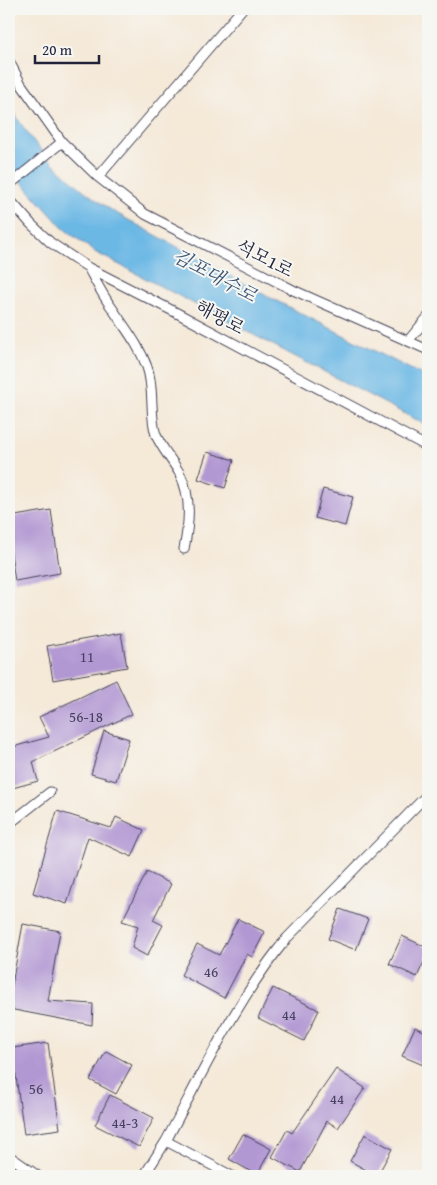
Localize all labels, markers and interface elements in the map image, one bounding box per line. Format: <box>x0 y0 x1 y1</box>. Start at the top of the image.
scale bar <box>35 32 99 64</box>
text: 20 m <box>42 39 73 60</box>
street label: 석모1로 <box>232 232 298 284</box>
water label: 김포대수로 <box>168 241 263 309</box>
street label: 해평로 <box>191 293 249 341</box>
house number: 11 <box>80 646 94 667</box>
house number: 56-18 <box>69 706 103 727</box>
house number: 46 <box>204 961 218 982</box>
house number: 44 <box>282 1004 296 1025</box>
house number: 56 <box>29 1078 43 1099</box>
house number: 44 <box>330 1088 344 1109</box>
house number: 44-3 <box>112 1112 138 1133</box>

